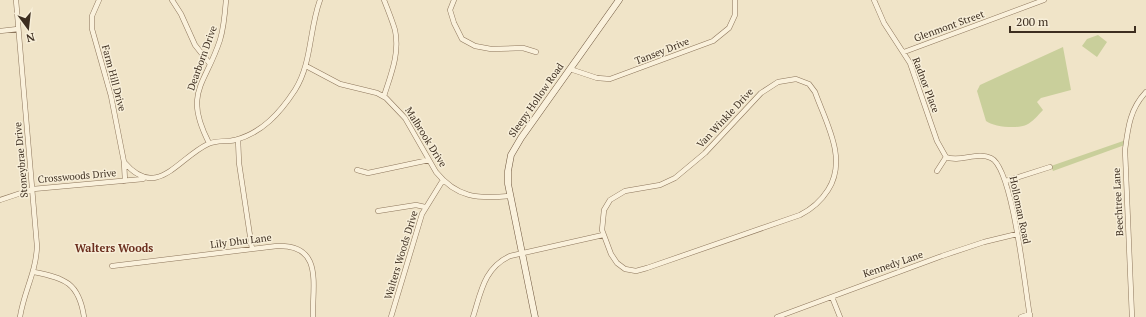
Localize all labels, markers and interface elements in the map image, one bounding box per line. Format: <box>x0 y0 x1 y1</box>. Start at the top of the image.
street label: Glenmont Street <box>912 7 986 45</box>
north arrow <box>8 8 48 48</box>
scale bar <box>1010 8 1135 34</box>
text: 200 m <box>1016 14 1049 29</box>
street label: Dearborn Drive <box>184 24 220 92</box>
text: N <box>24 30 36 46</box>
street label: Tansey Drive <box>633 35 691 67</box>
street label: Farm Hill Drive <box>99 43 129 113</box>
street label: Radnor Place <box>909 55 943 115</box>
street label: Sleepy Hollow Road <box>506 60 567 140</box>
street label: Van Winkle Drive <box>694 85 756 151</box>
street label: Malbrook Drive <box>402 104 450 170</box>
street label: Stoneybrae Drive <box>11 122 31 198</box>
street label: Crosswoods Drive <box>37 166 117 186</box>
street label: Beechtree Lane <box>1110 168 1126 236</box>
street label: Holloman Road <box>1006 175 1034 245</box>
street label: Walters Woods Drive <box>381 209 421 301</box>
street label: Lily Dhu Lane <box>210 231 272 251</box>
district label: Walters Woods <box>75 241 153 255</box>
street label: Kennedy Lane <box>861 248 925 280</box>

